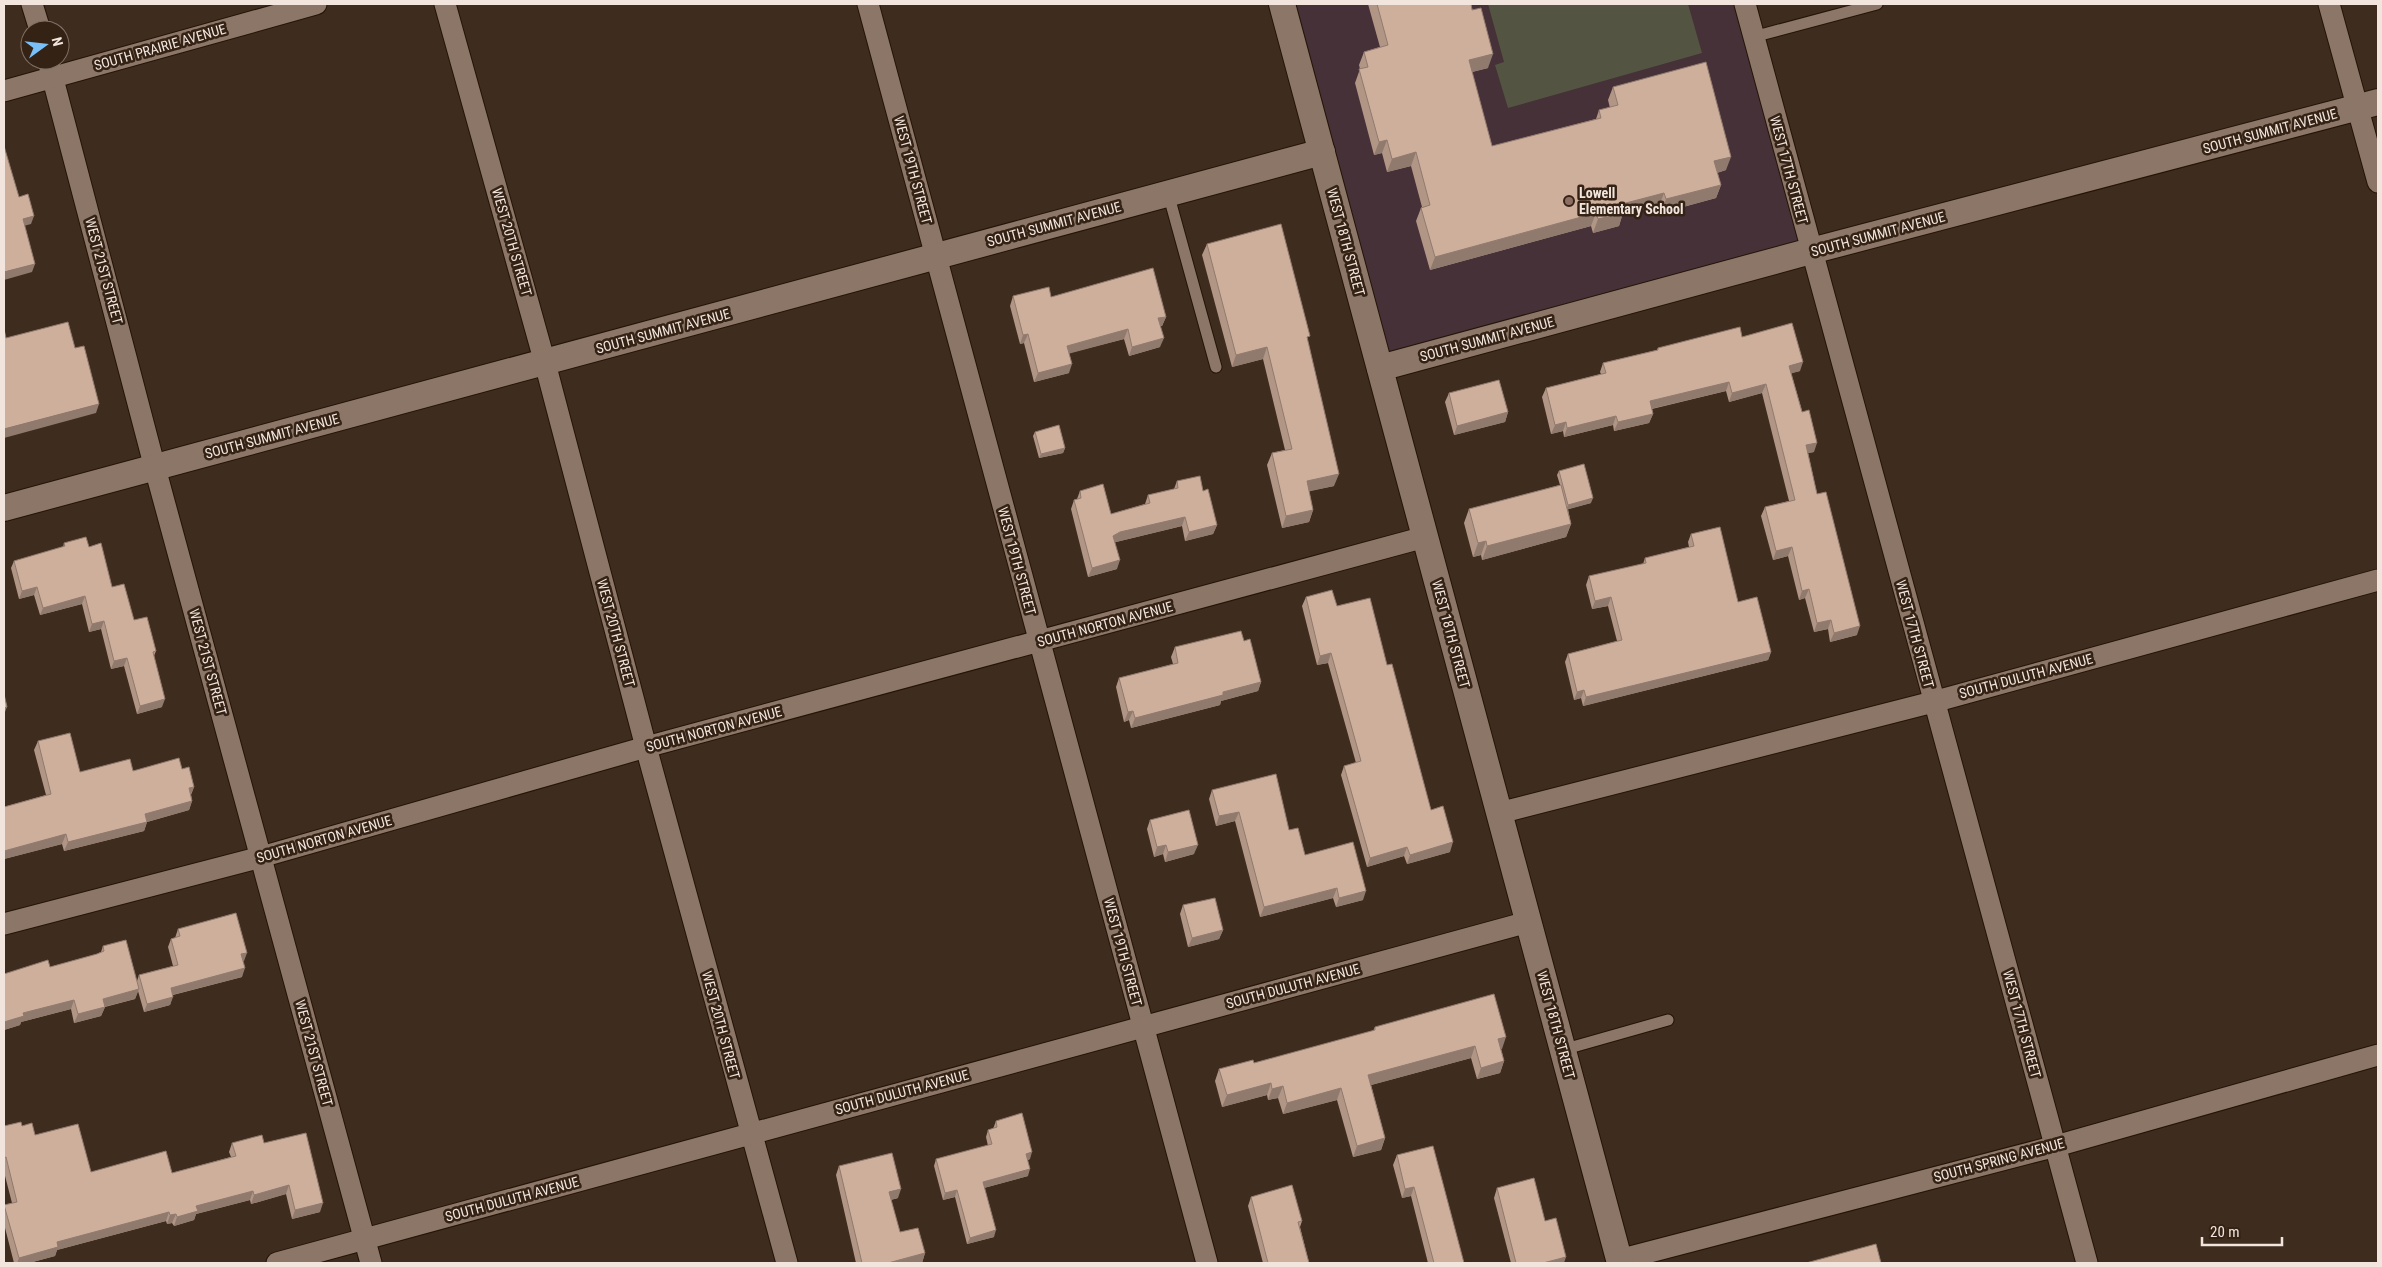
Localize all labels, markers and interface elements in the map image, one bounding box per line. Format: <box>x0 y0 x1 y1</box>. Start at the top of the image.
north arrow <box>20 20 70 70</box>
street label: SOUTH PRAIRIE AVENUE <box>92 21 228 73</box>
text: N <box>49 35 66 48</box>
street label: SOUTH SUMMIT AVENUE <box>2201 105 2339 157</box>
street label: WEST 19TH STREET <box>891 114 935 226</box>
street label: WEST 17TH STREET <box>1767 114 1811 226</box>
place label: Lowell Elementary School <box>1579 185 1684 217</box>
street label: WEST 20TH STREET <box>489 186 535 298</box>
street label: WEST 18TH STREET <box>1324 186 1368 298</box>
marker: Lowell Elementary School <box>1563 195 1575 207</box>
street label: SOUTH SUMMIT AVENUE <box>985 198 1123 250</box>
street label: SOUTH SUMMIT AVENUE <box>1809 208 1947 260</box>
street label: WEST 21ST STREET <box>82 216 126 326</box>
street label: SOUTH SUMMIT AVENUE <box>594 305 732 357</box>
street label: SOUTH SUMMIT AVENUE <box>1418 313 1556 365</box>
street label: SOUTH SUMMIT AVENUE <box>203 410 341 462</box>
street label: WEST 19TH STREET <box>995 505 1039 617</box>
street label: WEST 20TH STREET <box>594 577 638 689</box>
street label: WEST 18TH STREET <box>1429 578 1473 690</box>
street label: WEST 17TH STREET <box>1893 578 1937 690</box>
street label: SOUTH NORTON AVENUE <box>1035 598 1175 650</box>
street label: WEST 21ST STREET <box>186 607 230 717</box>
street label: SOUTH DULUTH AVENUE <box>1957 650 2095 702</box>
street label: SOUTH NORTON AVENUE <box>644 703 784 755</box>
street label: SOUTH NORTON AVENUE <box>255 812 393 866</box>
street label: WEST 19TH STREET <box>1101 896 1145 1008</box>
street label: SOUTH DULUTH AVENUE <box>1224 960 1362 1012</box>
street label: WEST 17TH STREET <box>2000 968 2044 1080</box>
street label: WEST 20TH STREET <box>699 969 743 1081</box>
street label: WEST 18TH STREET <box>1534 969 1578 1081</box>
street label: WEST 21ST STREET <box>292 998 336 1108</box>
street label: SOUTH DULUTH AVENUE <box>833 1066 971 1118</box>
street label: SOUTH SPRING AVENUE <box>1932 1135 2066 1185</box>
street label: SOUTH DULUTH AVENUE <box>443 1173 581 1225</box>
scale bar <box>2202 1214 2282 1246</box>
text: 20 m <box>2210 1223 2240 1241</box>

